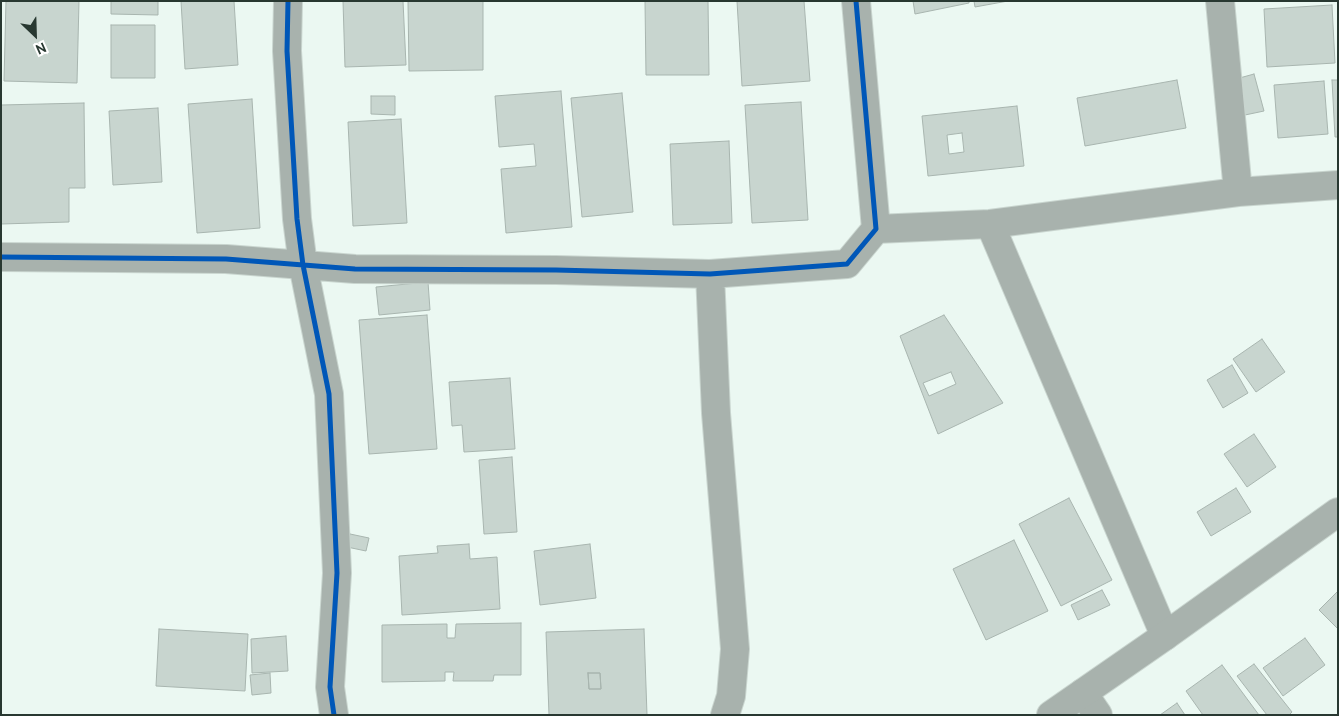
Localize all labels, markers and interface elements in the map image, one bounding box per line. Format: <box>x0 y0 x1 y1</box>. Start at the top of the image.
north arrow <box>10 10 60 60</box>
text: N <box>33 38 49 59</box>

